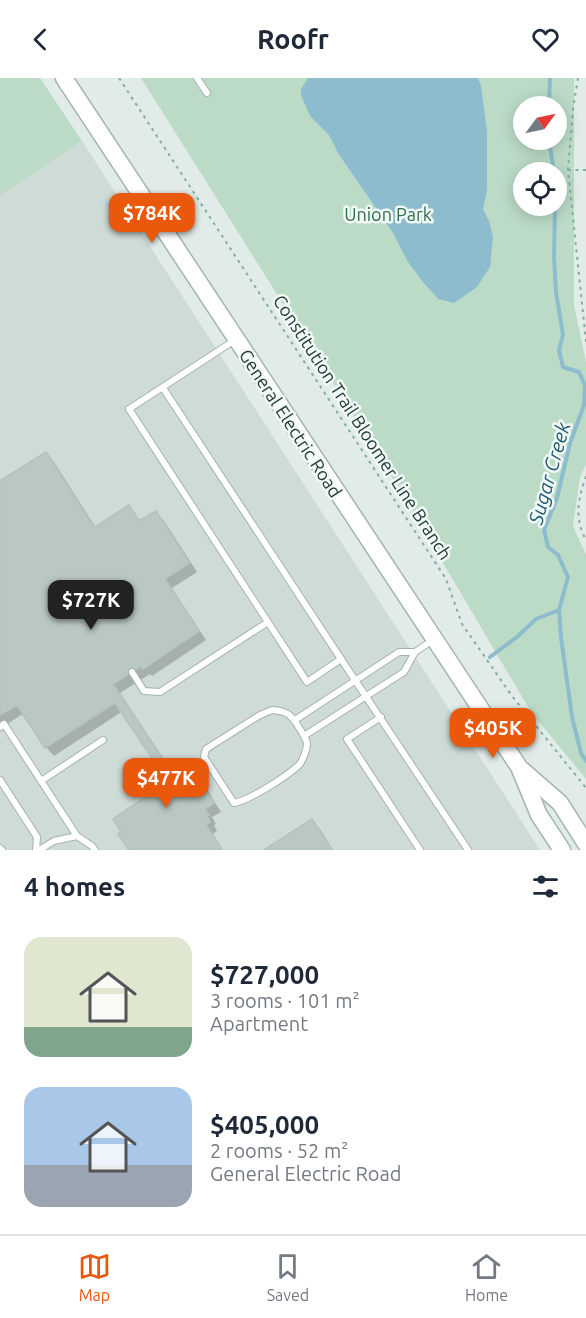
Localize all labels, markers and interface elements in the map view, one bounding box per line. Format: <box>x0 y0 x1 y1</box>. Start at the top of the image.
icon: back <box>24 23 57 56</box>
icon: heart <box>529 23 562 56</box>
text: Roofr <box>257 24 329 54</box>
north arrow <box>513 96 567 150</box>
map controls <box>513 96 567 216</box>
button: locate <box>513 162 567 216</box>
pin: $784K <box>110 193 194 244</box>
text: $784K <box>123 201 181 224</box>
park label: Union Park <box>344 204 432 224</box>
street label: Constitution Trail Bloomer Line Branch <box>270 291 456 563</box>
street label: General Electric Road <box>236 345 346 501</box>
water label: Sugar Creek <box>523 419 575 528</box>
pin: $727K <box>49 580 133 631</box>
text: $727K <box>62 588 120 611</box>
pin: $405K <box>451 708 535 759</box>
text: $405K <box>464 716 522 739</box>
pin: $477K <box>124 758 208 809</box>
text: $477K <box>137 766 195 789</box>
icon: filters <box>529 870 562 903</box>
text: 4 homes <box>24 872 125 901</box>
text: $727,000 <box>210 960 319 989</box>
icon: home <box>72 961 144 1033</box>
text: 3 rooms · 101 m² <box>210 989 360 1012</box>
text: Apartment <box>210 1012 308 1035</box>
text: $405,000 <box>210 1110 319 1139</box>
icon: home <box>72 1111 144 1183</box>
text: 2 rooms · 52 m² <box>210 1139 348 1162</box>
text: General Electric Road <box>210 1162 402 1185</box>
tab: Map <box>78 1250 111 1304</box>
tab: Saved <box>267 1250 309 1304</box>
tab: Home <box>465 1250 508 1304</box>

